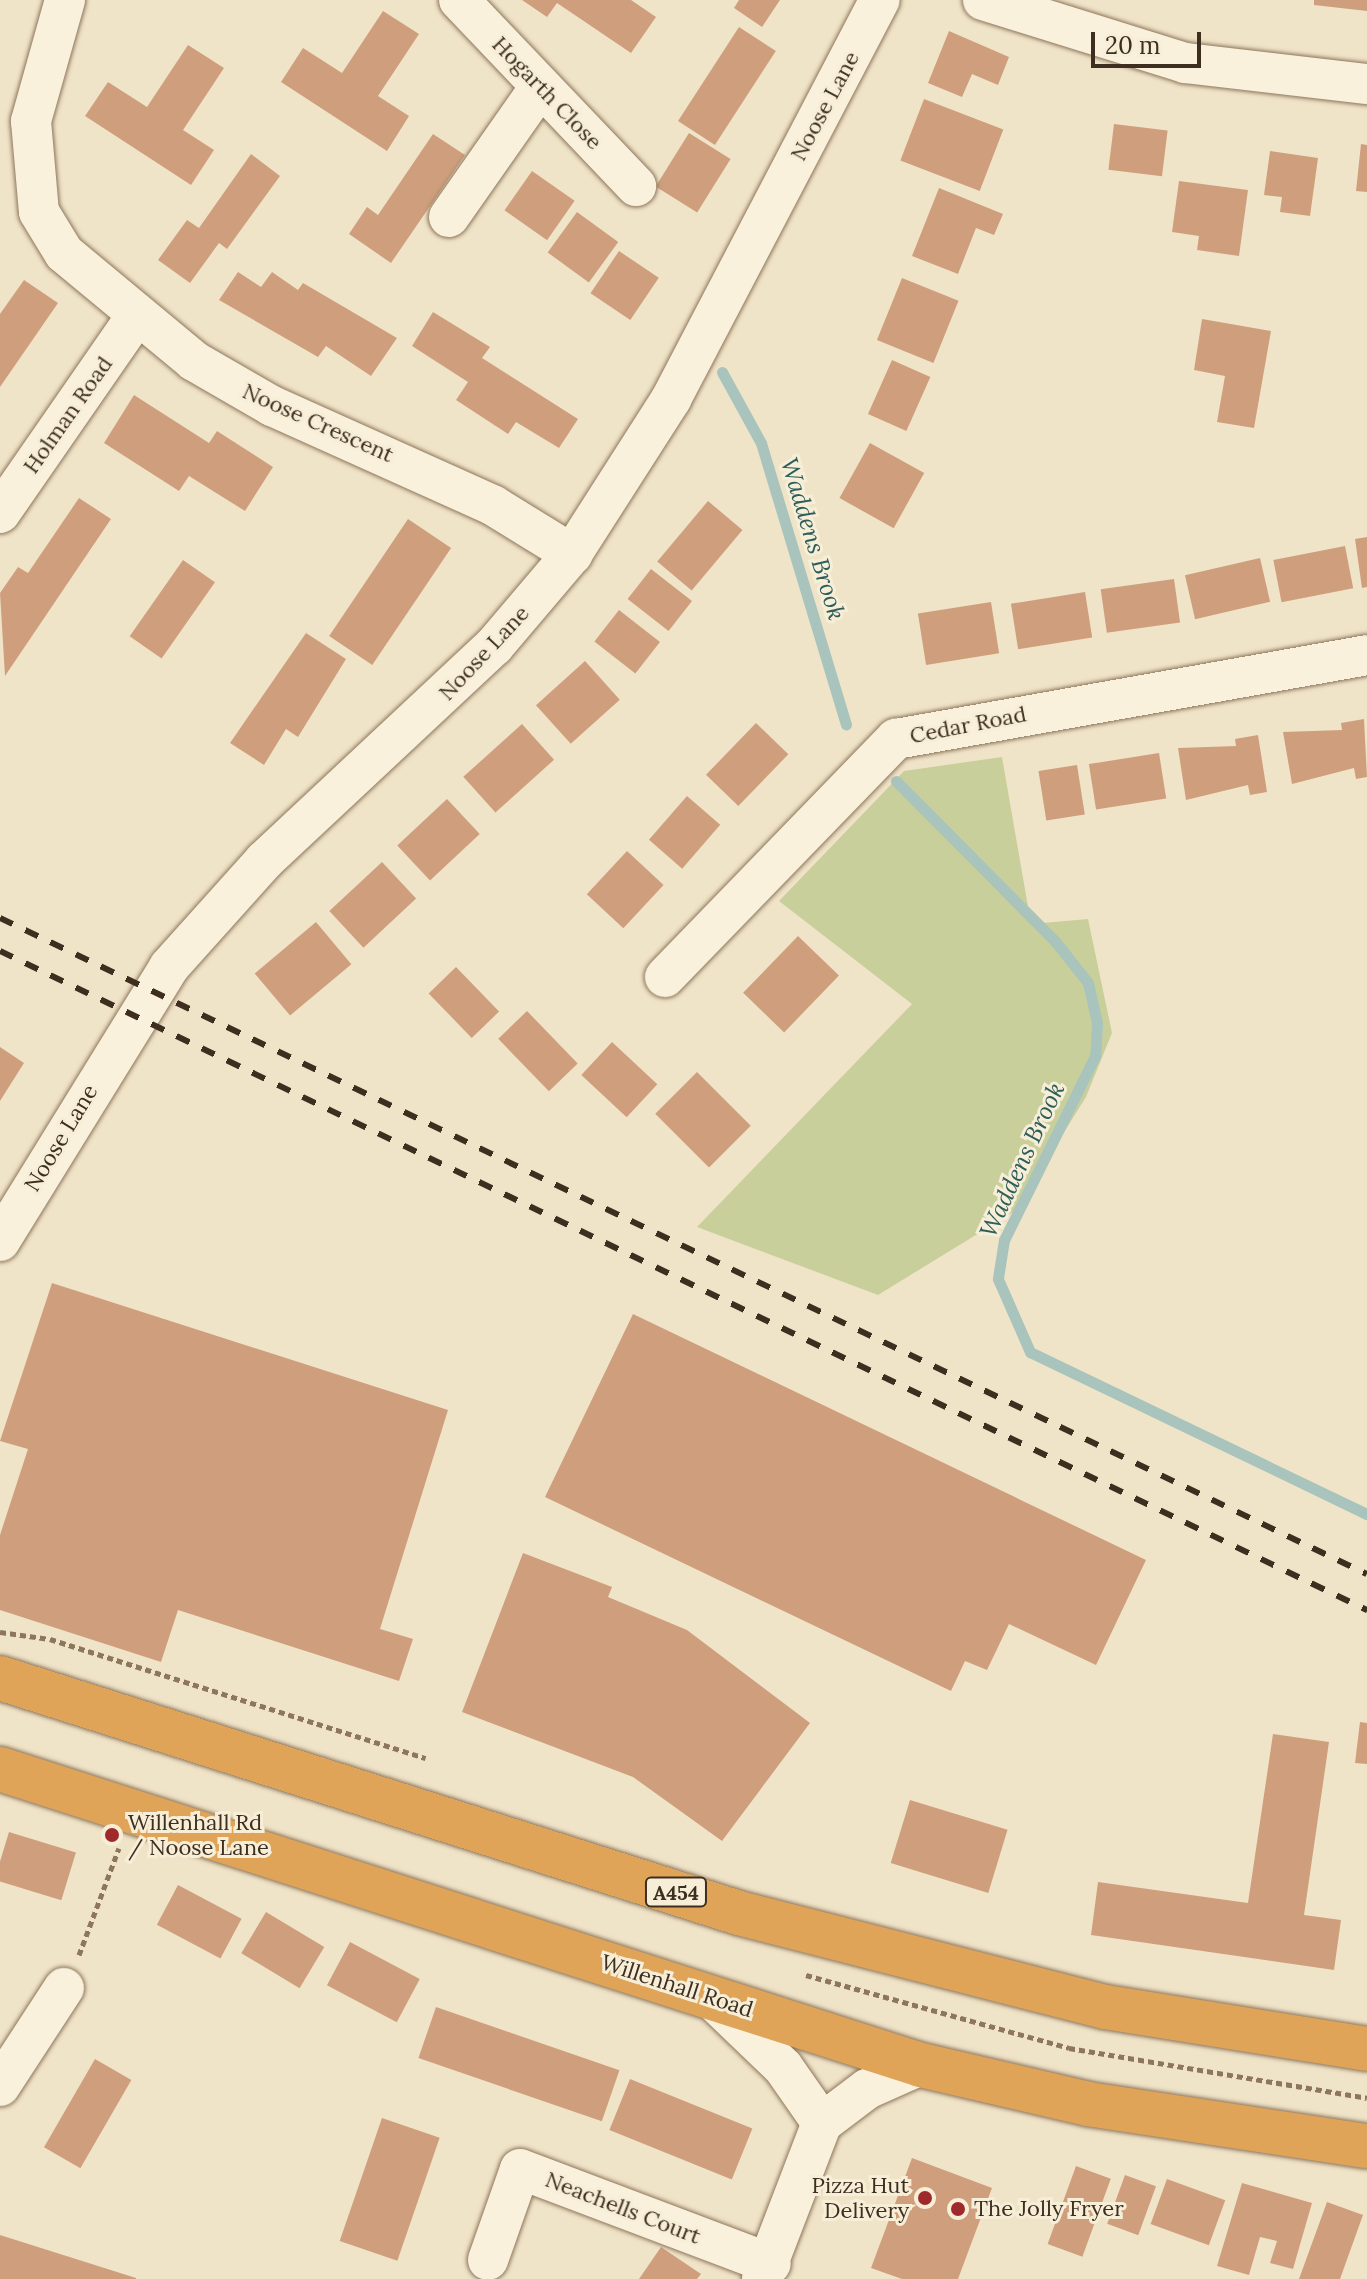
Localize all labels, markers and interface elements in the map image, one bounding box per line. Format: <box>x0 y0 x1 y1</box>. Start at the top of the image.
scale bar <box>1095 16 1205 66</box>
text: 20 m <box>1105 30 1161 61</box>
street label: Hogarth Close <box>487 31 607 155</box>
street label: Noose Lane <box>785 47 865 165</box>
street label: Holman Road <box>18 351 118 479</box>
street label: Noose Crescent <box>239 378 397 468</box>
water label: Waddens Brook <box>775 454 851 624</box>
street label: Noose Lane <box>433 600 535 706</box>
street label: Cedar Road <box>908 701 1028 749</box>
water label: Waddens Brook <box>973 1078 1071 1242</box>
street label: Noose Lane <box>19 1080 103 1196</box>
place label: Willenhall Rd / Noose Lane <box>128 1809 269 1860</box>
marker: Willenhall Rd / Noose Lane <box>103 1826 121 1844</box>
road number: A454 <box>644 1876 708 1908</box>
street label: Willenhall Road <box>598 1949 756 2023</box>
street label: Neachells Court <box>542 2166 704 2250</box>
place label: Pizza Hut Delivery <box>812 2172 909 2224</box>
marker: Pizza Hut Delivery <box>916 2189 934 2207</box>
place label: The Jolly Fryer <box>974 2196 1124 2222</box>
marker: The Jolly Fryer <box>949 2200 967 2218</box>

